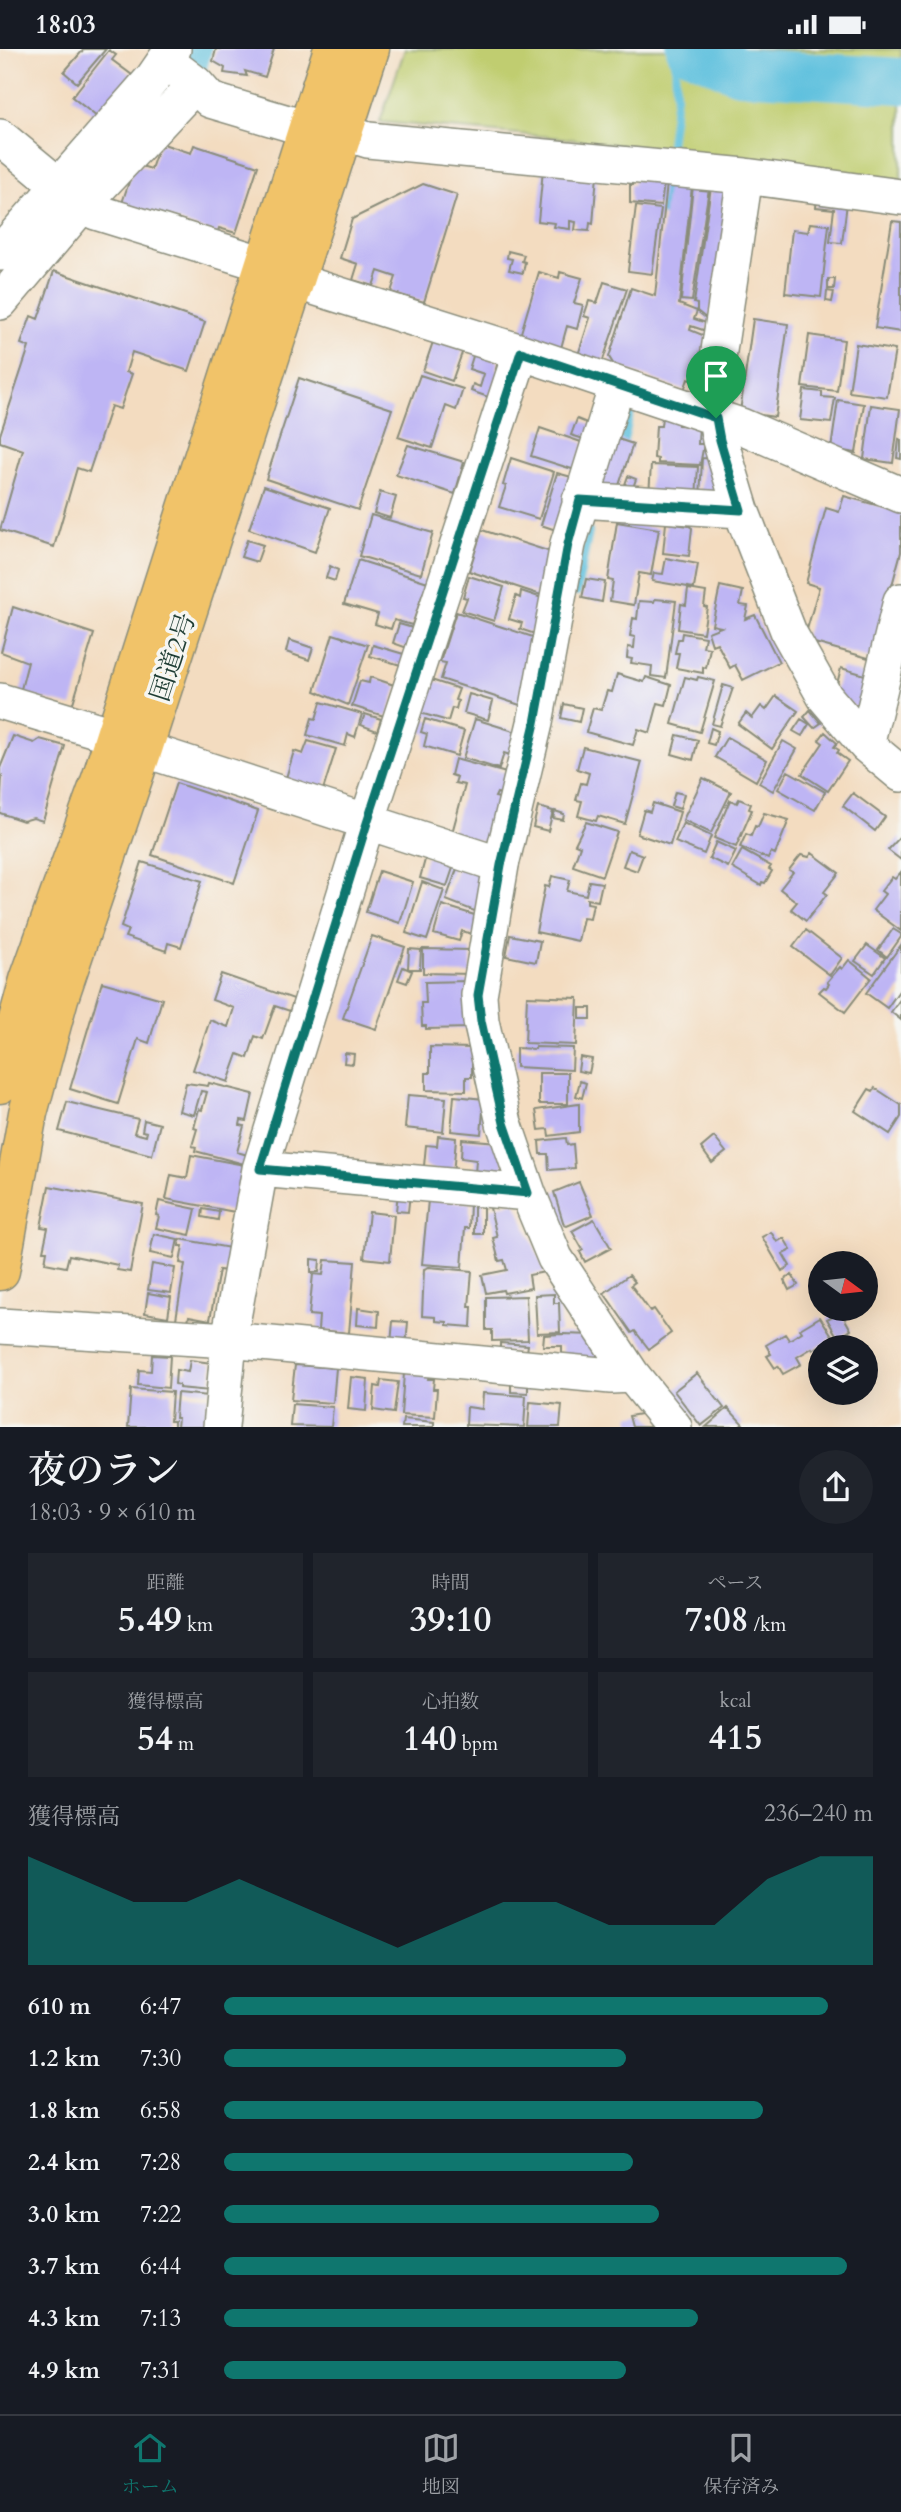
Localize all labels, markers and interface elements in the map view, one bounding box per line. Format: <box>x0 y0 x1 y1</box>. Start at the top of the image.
text: 18:03 <box>35 7 96 42</box>
pin <box>686 346 746 418</box>
icon: arrive <box>697 357 735 395</box>
street label: 国道2号 <box>142 608 204 706</box>
north arrow <box>808 1251 878 1321</box>
map controls <box>808 1251 878 1405</box>
button: layers <box>808 1335 878 1405</box>
text: 夜のラン <box>28 1445 180 1497</box>
button: share <box>799 1450 873 1524</box>
text: 18:03 · 9 × 610 m <box>28 1497 196 1528</box>
text: 距離 <box>146 1570 185 1596</box>
text: 時間 <box>431 1570 470 1596</box>
text: ペース <box>707 1570 764 1596</box>
text: 5.49 <box>118 1596 182 1644</box>
text: 39:10 <box>410 1596 491 1644</box>
text: 7:08 <box>685 1596 749 1644</box>
text: km <box>182 1612 213 1638</box>
text: /km <box>749 1612 786 1638</box>
text: kcal <box>720 1688 751 1714</box>
text: 獲得標高 <box>127 1689 204 1715</box>
text: 心拍数 <box>422 1689 479 1715</box>
text: 415 <box>709 1714 762 1762</box>
text: 54 <box>137 1715 173 1763</box>
text: 140 <box>403 1715 457 1763</box>
text: m <box>173 1731 194 1757</box>
text: bpm <box>457 1731 498 1757</box>
text: 236–240 m <box>764 1798 873 1829</box>
text: 獲得標高 <box>28 1801 120 1832</box>
text: 610 m <box>28 1991 91 2022</box>
text: 6:47 <box>140 1991 181 2022</box>
text: 1.2 km <box>28 2043 100 2074</box>
text: 7:30 <box>140 2043 181 2074</box>
text: 1.8 km <box>28 2095 100 2126</box>
text: 6:58 <box>140 2095 181 2126</box>
text: 2.4 km <box>28 2147 100 2178</box>
text: 7:28 <box>140 2147 181 2178</box>
text: 3.0 km <box>28 2199 100 2230</box>
text: 7:22 <box>140 2199 181 2230</box>
text: 3.7 km <box>28 2251 100 2282</box>
text: 6:44 <box>140 2251 181 2282</box>
text: 4.3 km <box>28 2303 100 2334</box>
text: 7:13 <box>140 2303 181 2334</box>
text: 4.9 km <box>28 2355 100 2386</box>
text: 7:31 <box>140 2355 181 2386</box>
tab: ホーム <box>122 2429 179 2500</box>
tab: 地図 <box>422 2429 460 2500</box>
tab: 保存済み <box>703 2429 779 2500</box>

